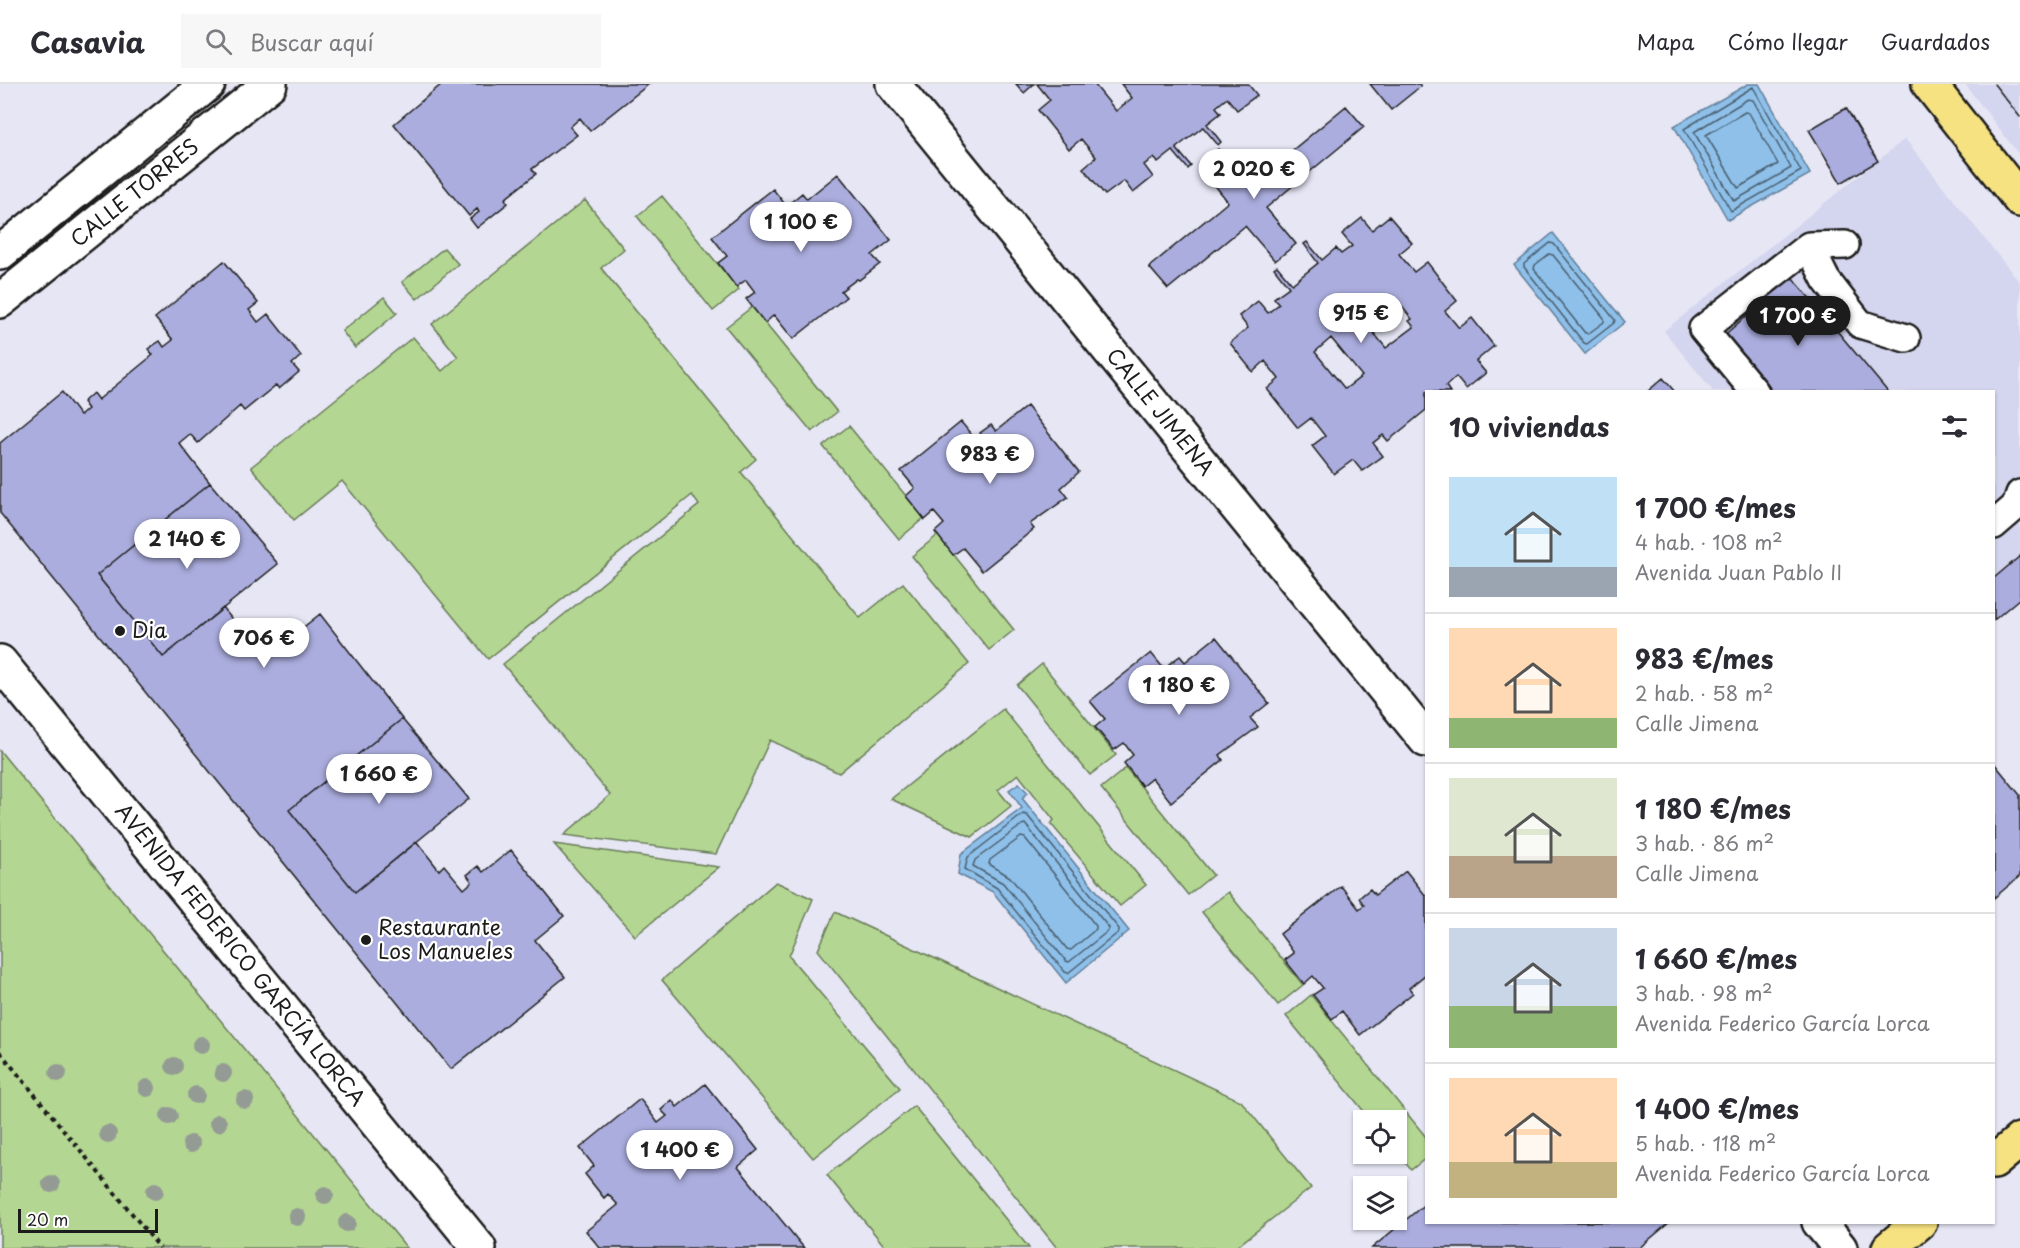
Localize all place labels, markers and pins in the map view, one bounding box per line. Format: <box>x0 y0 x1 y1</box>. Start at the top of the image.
pin: 2 020 € <box>1199 149 1309 200</box>
pin: 1 100 € <box>746 202 856 253</box>
pin: 915 € <box>1319 293 1403 344</box>
pin: 1 700 € <box>1743 296 1853 347</box>
pin: 983 € <box>948 434 1032 485</box>
pin: 2 140 € <box>132 519 242 570</box>
place label: Dia <box>132 613 167 645</box>
pin: 706 € <box>222 618 306 669</box>
marker: Dia <box>113 624 127 638</box>
pin: 1 180 € <box>1124 665 1234 716</box>
pin: 1 660 € <box>324 754 434 805</box>
place label: Restaurante Los Manueles <box>378 910 513 966</box>
marker: Restaurante Los Manueles <box>359 933 373 947</box>
pin: 1 400 € <box>625 1130 735 1181</box>

